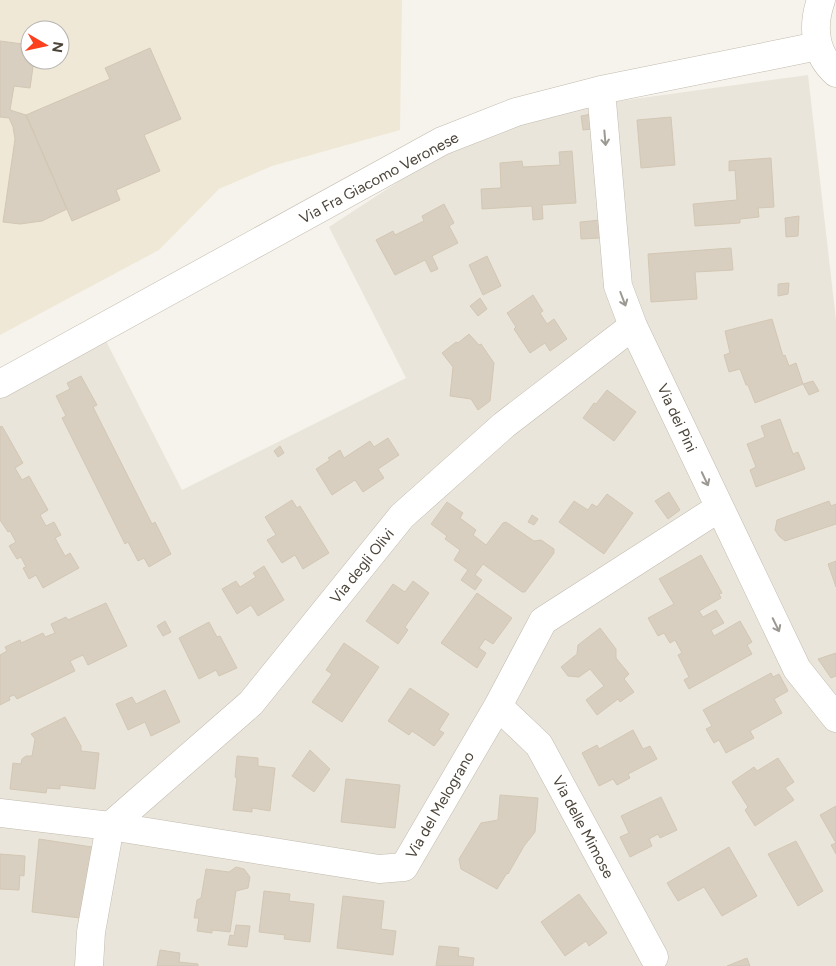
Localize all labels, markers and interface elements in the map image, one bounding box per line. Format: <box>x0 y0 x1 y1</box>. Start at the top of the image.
north arrow <box>20 20 70 70</box>
text: N <box>48 40 67 54</box>
street label: Via Fra Giacomo Veronese <box>296 128 462 228</box>
one-way arrow <box>601 130 610 146</box>
one-way arrow <box>620 292 629 307</box>
street label: Via dei Pini <box>653 381 701 455</box>
one-way arrow <box>701 471 711 486</box>
street label: Via degli Olivi <box>326 525 398 607</box>
one-way arrow <box>771 618 781 633</box>
street label: Via del Melograno <box>402 748 478 862</box>
street label: Via delle Mimose <box>548 773 618 881</box>

